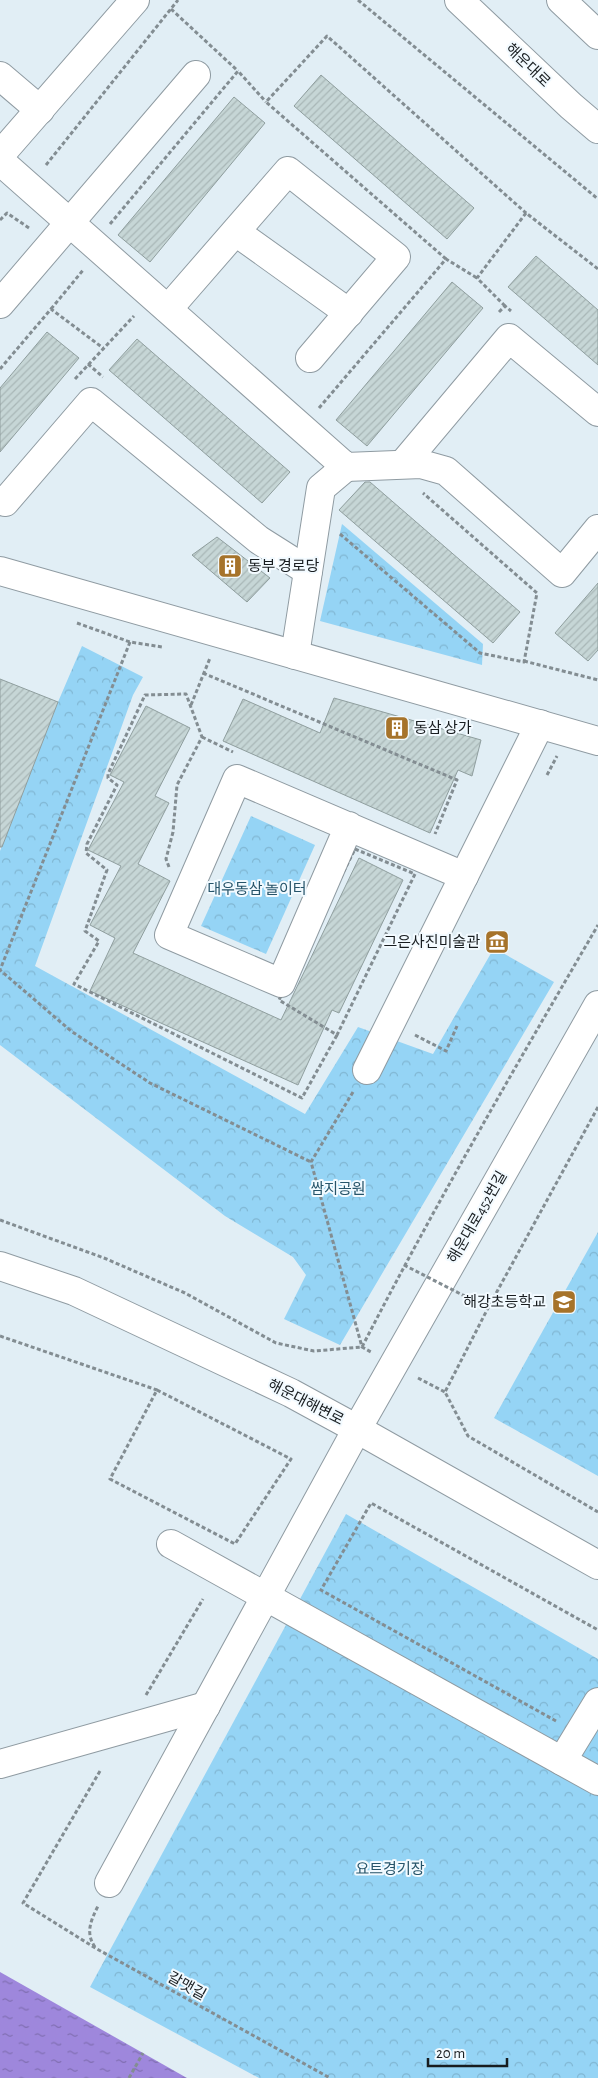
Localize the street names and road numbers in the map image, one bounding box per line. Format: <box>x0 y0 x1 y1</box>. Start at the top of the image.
street label: 해운대로 <box>503 40 553 90</box>
street label: 해운대로452번길 <box>444 1168 510 1266</box>
street label: 해운대해변로 <box>265 1376 347 1428</box>
street label: 갈맷길 <box>165 1969 209 2003</box>

